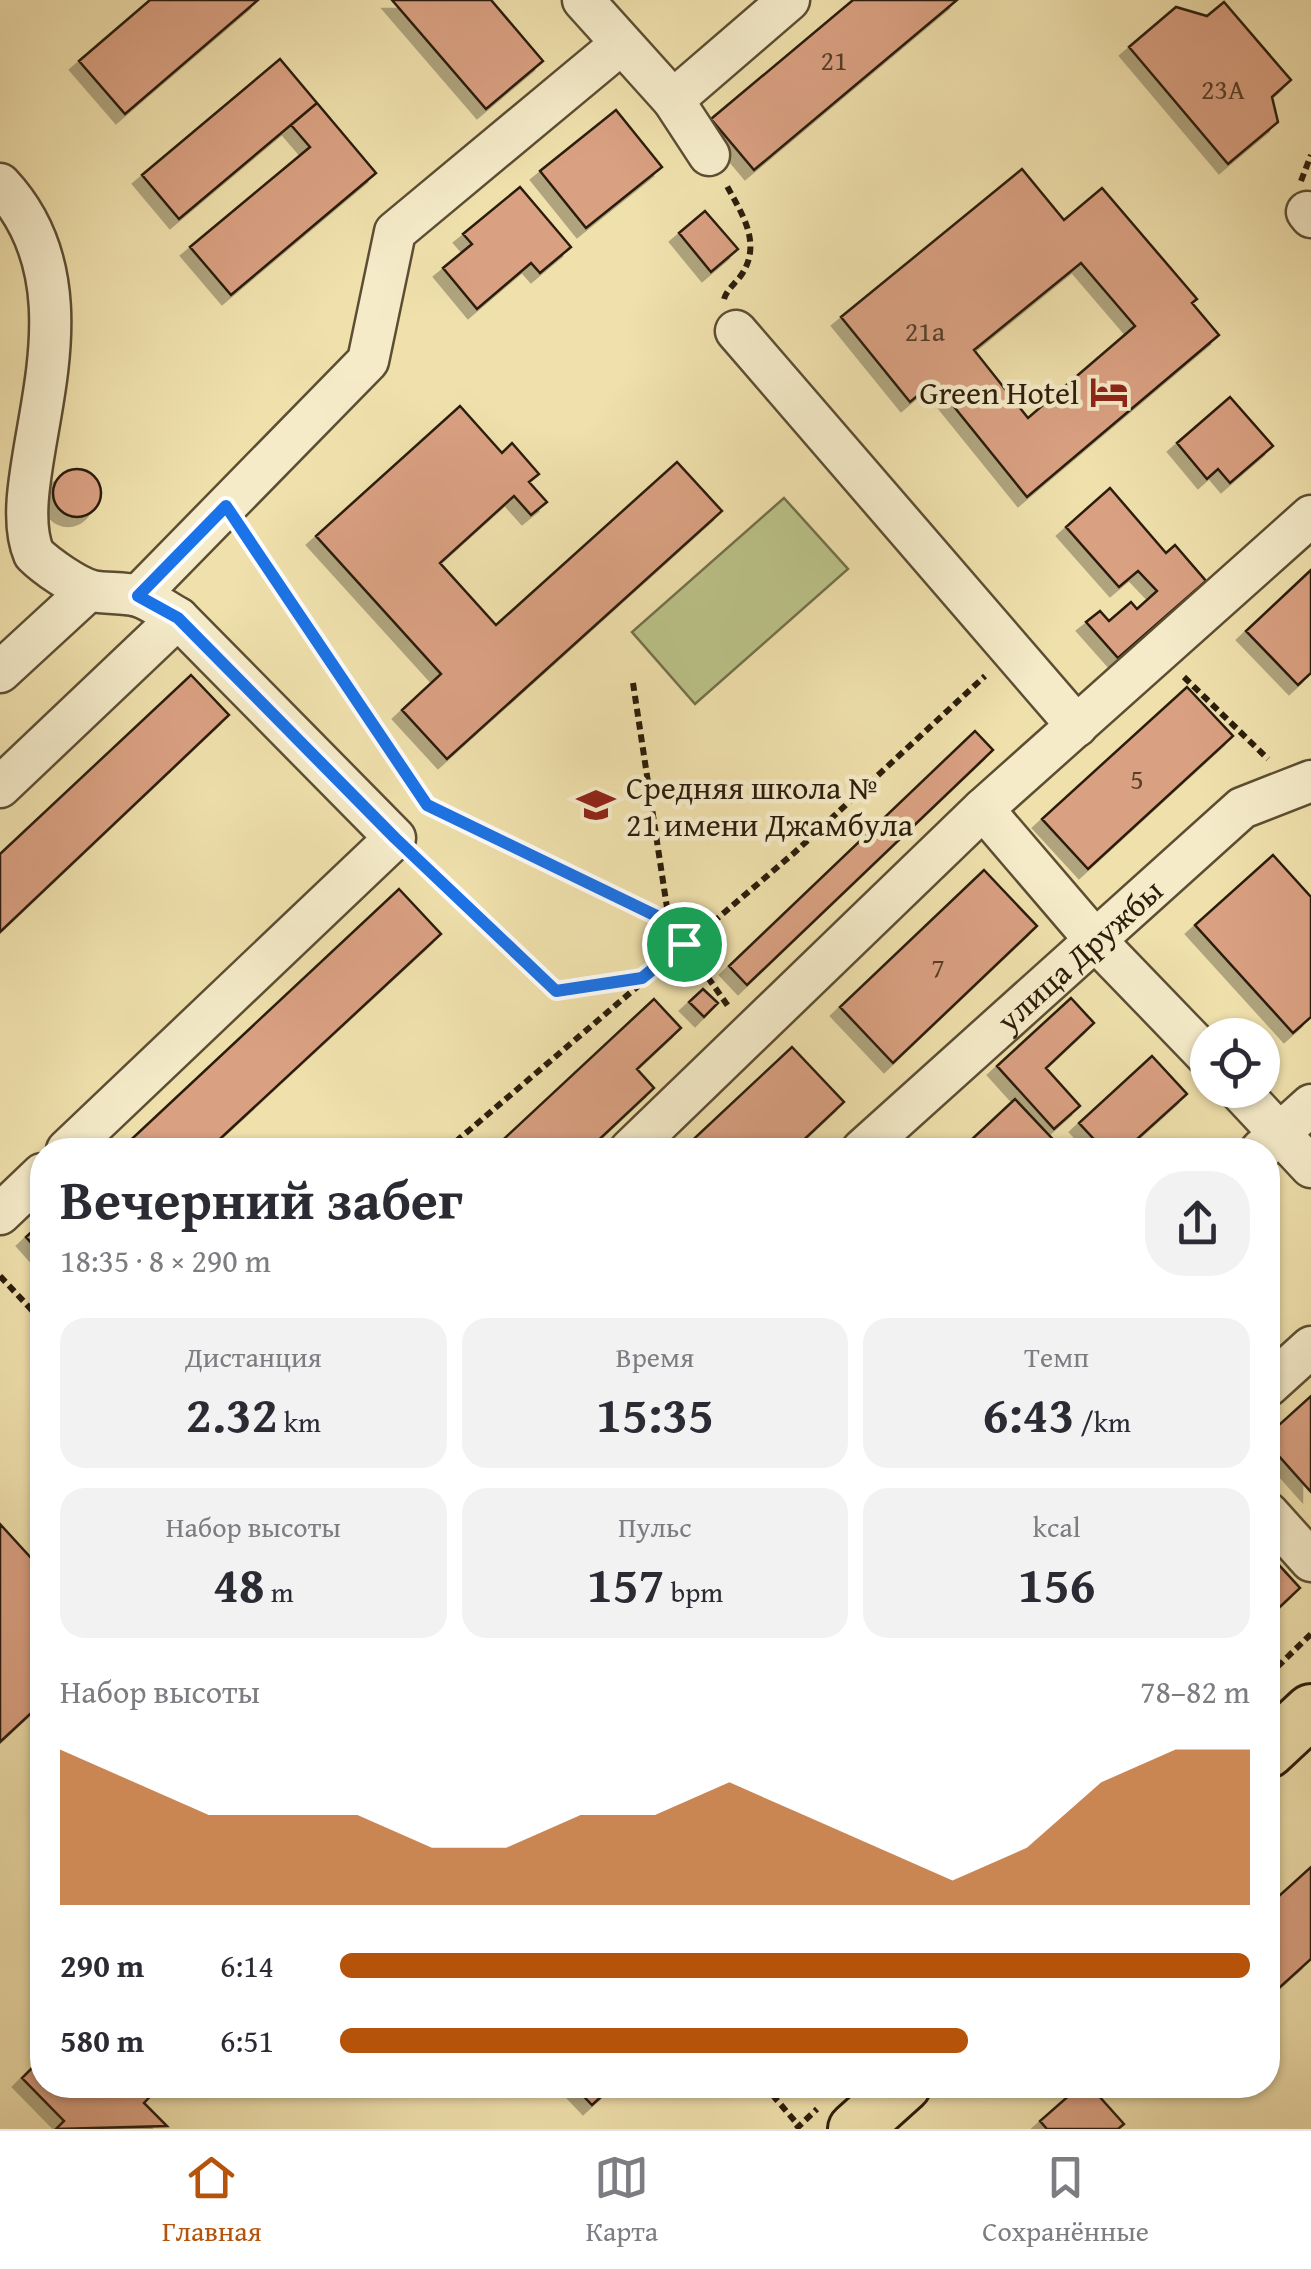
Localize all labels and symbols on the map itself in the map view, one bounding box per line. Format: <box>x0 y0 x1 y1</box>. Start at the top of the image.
house number: 21 <box>821 39 847 80</box>
house number: 23А <box>1201 68 1245 109</box>
house number: 21а <box>905 310 946 351</box>
place label: Green Hotel <box>920 369 1079 416</box>
hotel icon: Green Hotel <box>1088 371 1130 413</box>
house number: 5 <box>1130 758 1144 799</box>
place label: Средняя школа № 21 имени Джамбула <box>626 764 914 848</box>
school or university icon: Средняя школа № 21 имени Джамбула <box>575 784 617 826</box>
street label: улица Дружбы <box>985 867 1173 1043</box>
pin <box>642 902 727 987</box>
house number: 7 <box>931 946 945 987</box>

